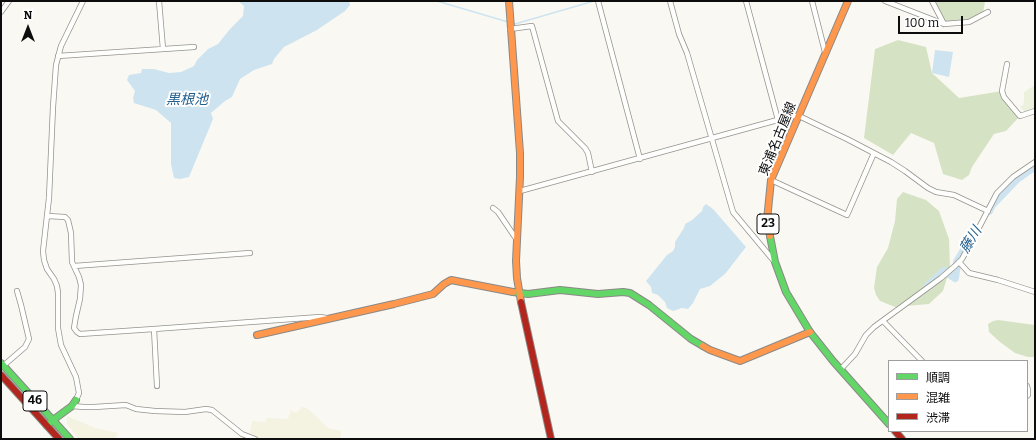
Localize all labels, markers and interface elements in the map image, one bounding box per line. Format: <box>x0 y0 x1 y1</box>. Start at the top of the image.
north arrow <box>8 8 48 48</box>
scale bar <box>900 8 965 34</box>
text: N <box>24 9 32 22</box>
text: 100 m <box>905 16 939 30</box>
water label: 黒根池 <box>166 92 208 108</box>
street label: 東浦名古屋線 <box>756 100 800 178</box>
road number: 23 <box>757 214 779 234</box>
water label: 藤川 <box>956 224 986 256</box>
legend <box>888 360 1028 432</box>
text: 順調 <box>926 371 950 385</box>
road number: 46 <box>23 391 47 411</box>
text: 混雑 <box>926 391 950 405</box>
text: 渋滞 <box>926 411 950 425</box>

